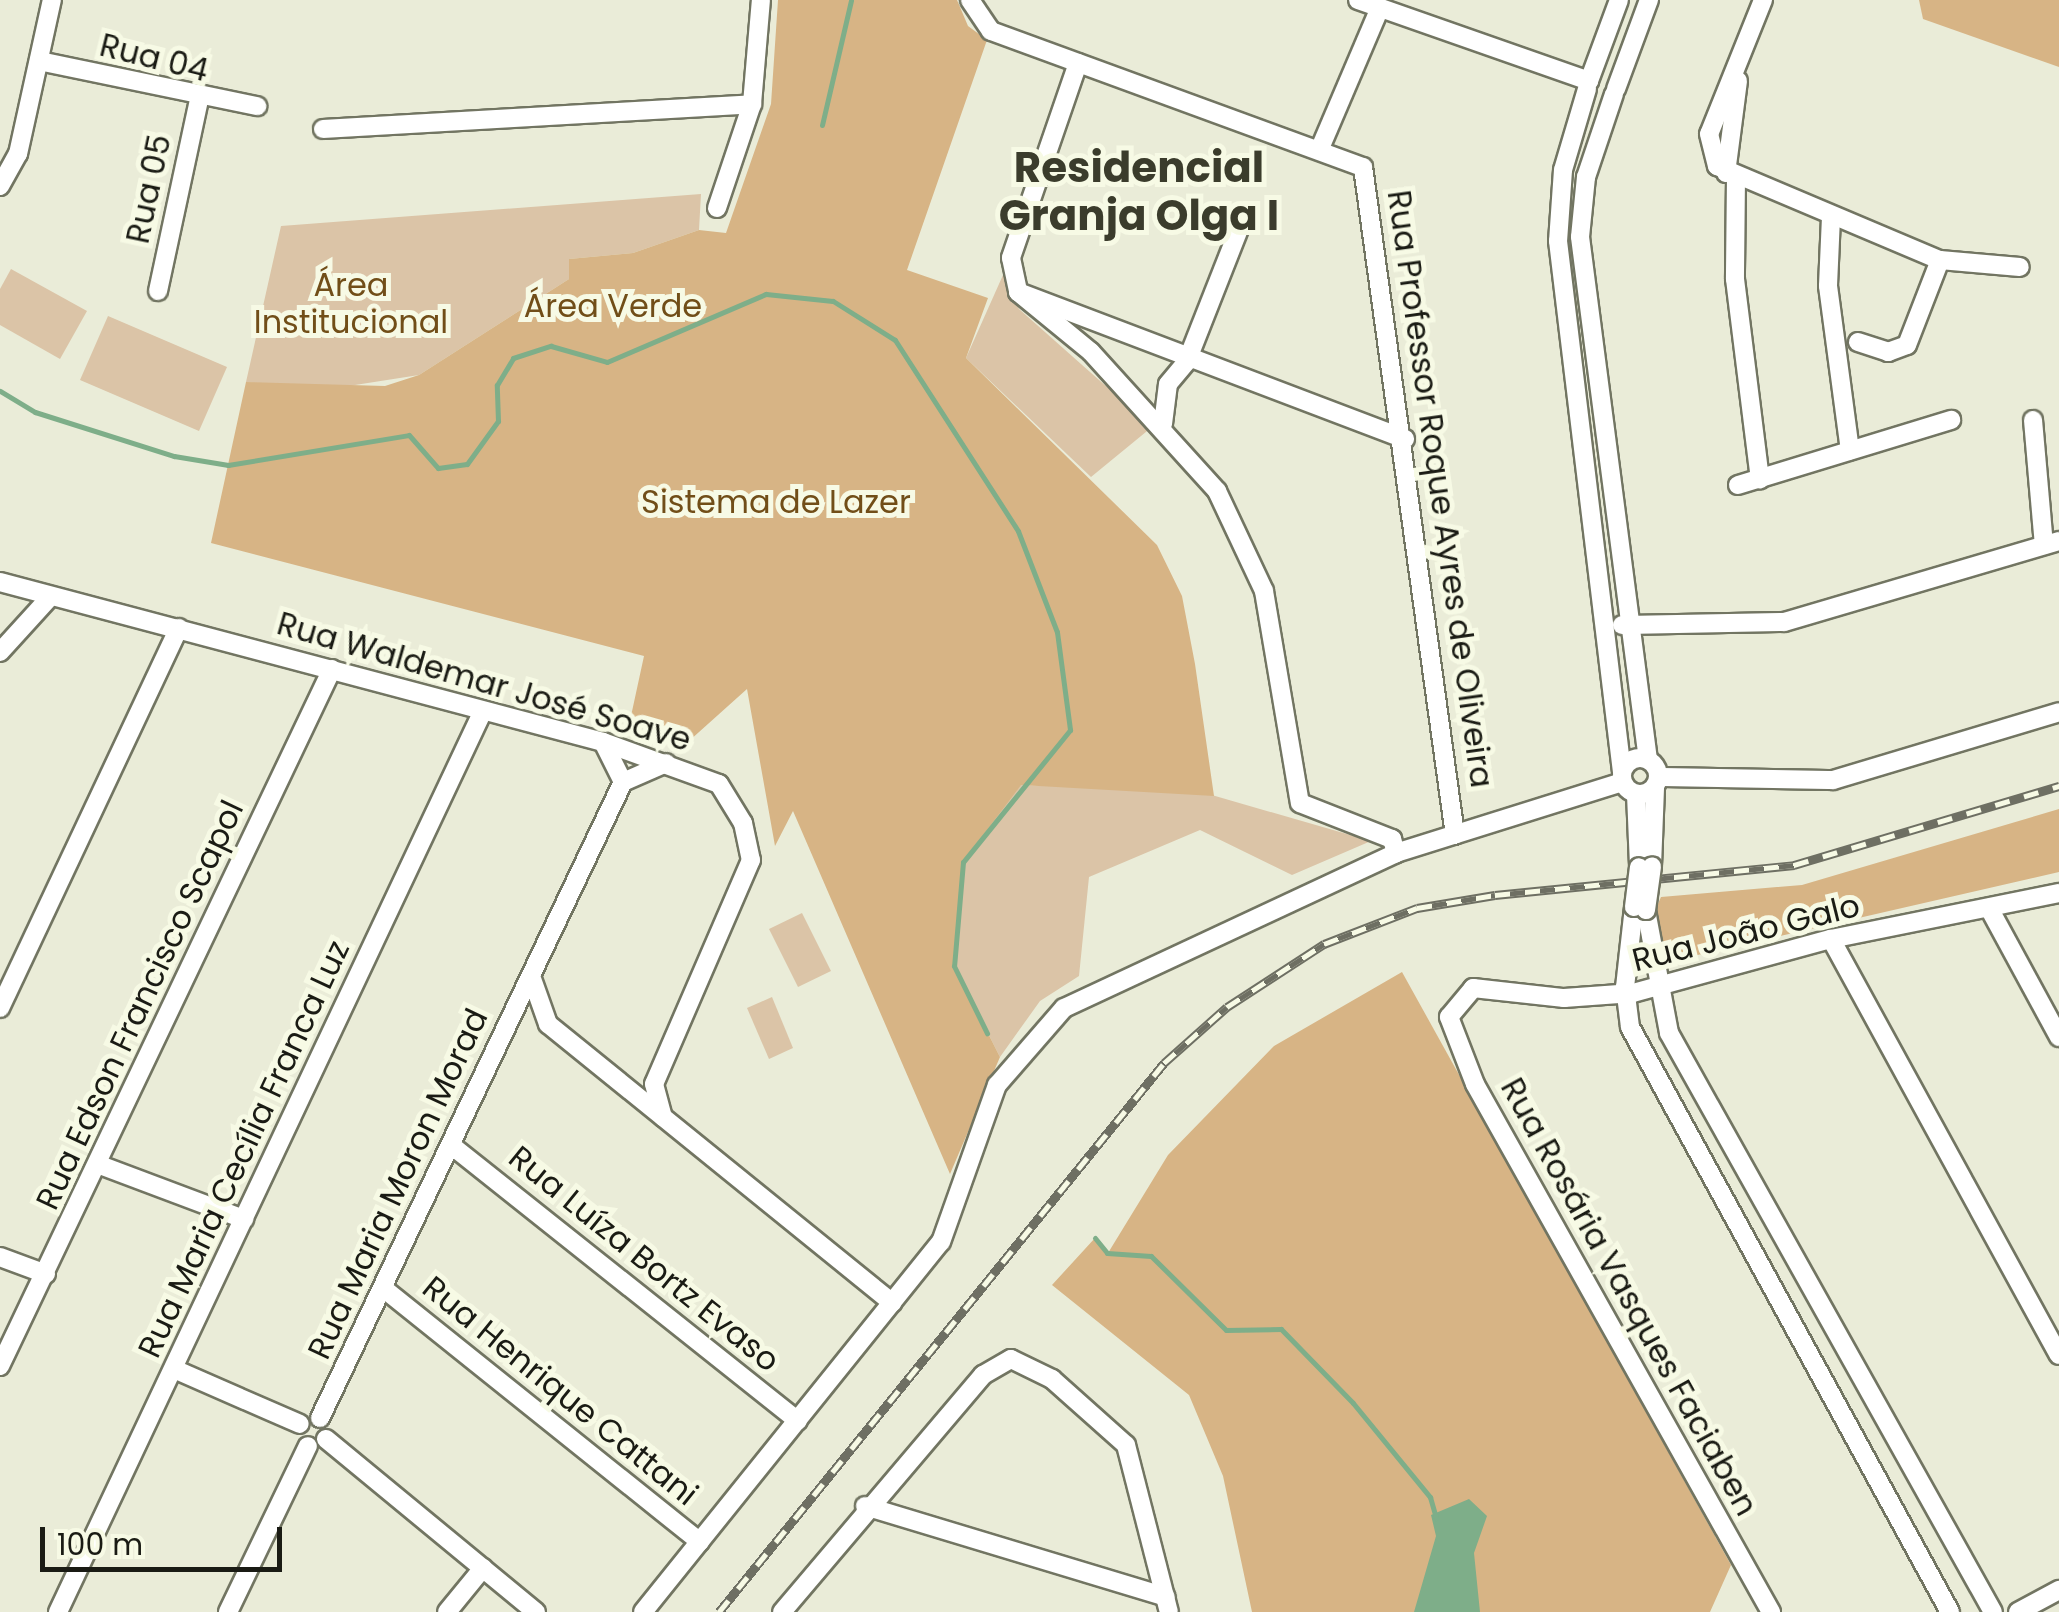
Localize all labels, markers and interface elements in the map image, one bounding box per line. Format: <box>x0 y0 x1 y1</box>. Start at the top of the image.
street label: Rua 04 <box>96 26 212 90</box>
street label: Rua 05 <box>119 131 179 247</box>
district label: Residencial Granja Olga I <box>999 143 1279 242</box>
street label: Rua Professor Roque Ayres de Oliveira <box>1379 188 1501 790</box>
park label: Área Institucional <box>254 267 448 342</box>
park label: Área Verde <box>524 287 702 325</box>
park label: Sistema de Lazer <box>641 483 911 521</box>
street label: Rua Waldemar José Soave <box>273 604 695 760</box>
street label: Rua Edson Francisco Scapol <box>28 794 252 1216</box>
street label: Rua João Galo <box>1628 886 1864 980</box>
street label: Rua Maria Cecília Franca Luz <box>130 934 358 1364</box>
street label: Rua Maria Moron Morad <box>300 1003 496 1365</box>
street label: Rua Rosária Vasques Faciaben <box>1492 1072 1766 1522</box>
street label: Rua Luíza Bortz Evaso <box>501 1138 787 1380</box>
street label: Rua Henrique Cattani <box>415 1268 705 1514</box>
scale bar <box>45 1507 288 1569</box>
text: 100 m <box>57 1523 143 1566</box>

